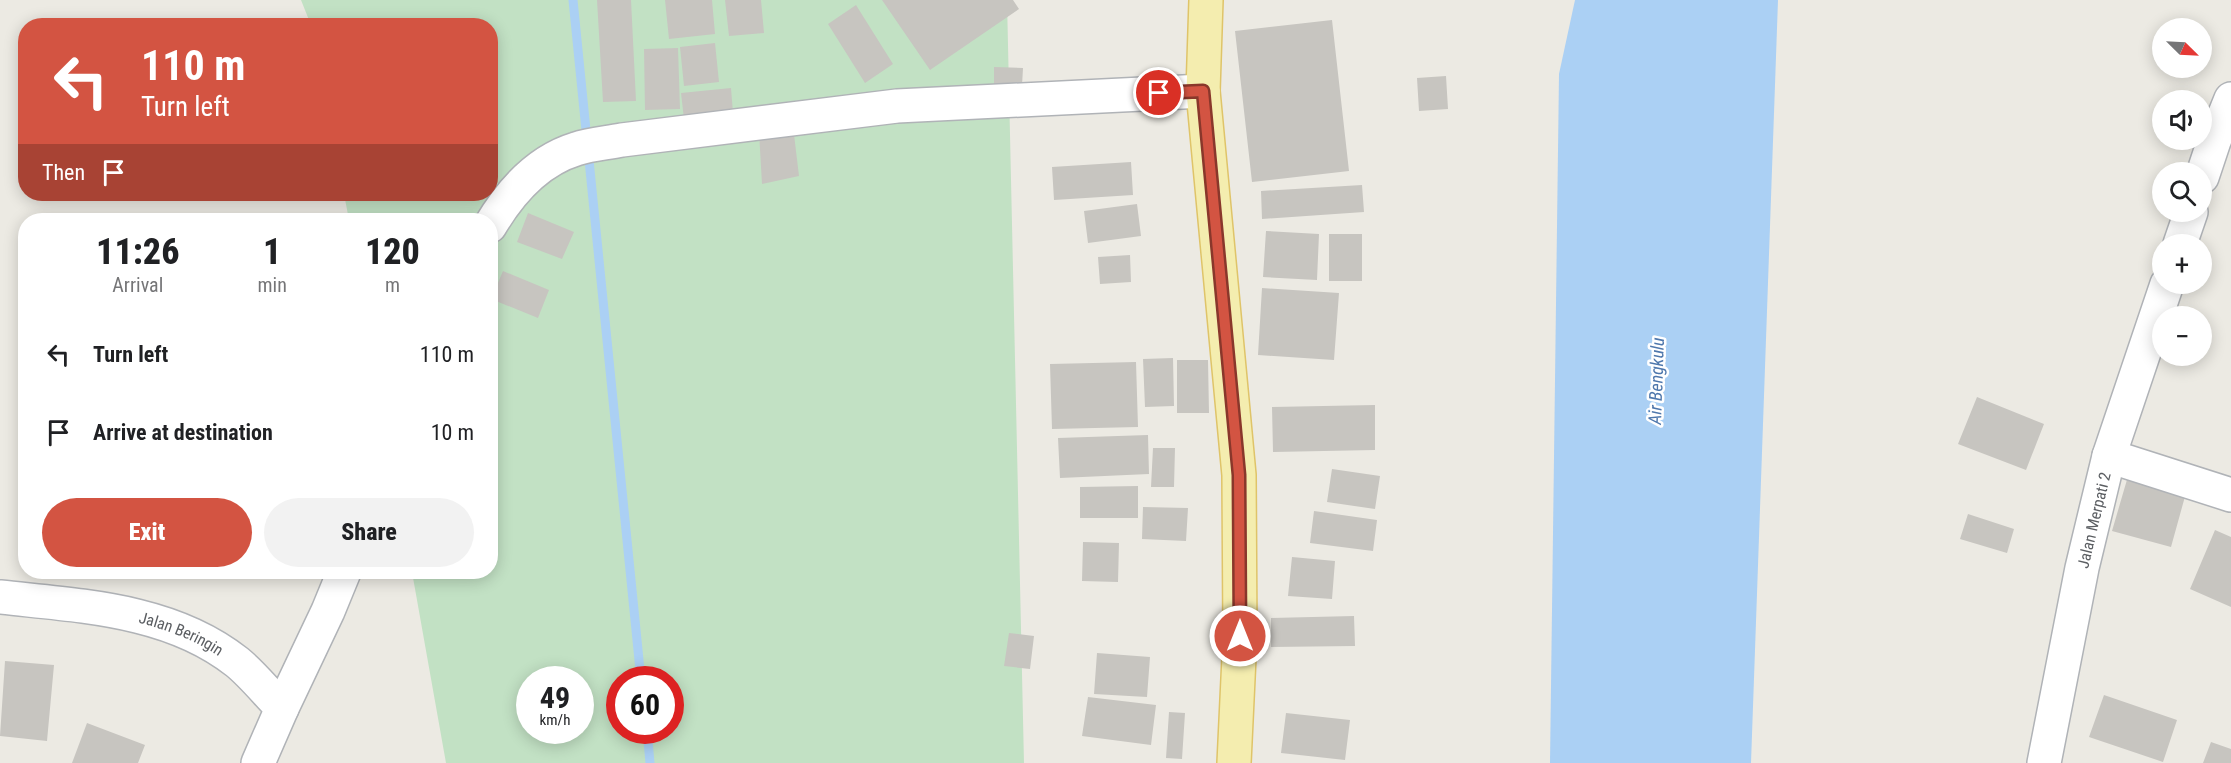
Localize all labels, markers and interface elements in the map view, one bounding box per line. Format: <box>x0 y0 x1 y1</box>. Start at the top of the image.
north arrow <box>2152 18 2212 78</box>
map controls <box>2152 18 2212 366</box>
text: 110 m <box>141 41 246 90</box>
icon: left <box>42 42 120 120</box>
pin <box>1133 67 1184 118</box>
icon: arrive <box>1142 76 1175 109</box>
button: sound <box>2152 90 2212 150</box>
text: Turn left <box>141 91 230 123</box>
icon: arrive <box>97 156 130 189</box>
text: Then <box>42 160 85 185</box>
button: search <box>2152 162 2212 222</box>
text: 11:26 <box>96 231 179 273</box>
text: 1 <box>263 231 281 273</box>
text: 120 <box>365 231 420 273</box>
button: + <box>2152 234 2212 294</box>
text: Arrival <box>112 273 163 297</box>
text: min <box>258 273 287 297</box>
text: m <box>385 273 400 297</box>
button: − <box>2152 306 2212 366</box>
water label: Air Bengkulu <box>1644 337 1668 426</box>
icon: left <box>42 338 75 371</box>
text: Turn left <box>93 342 168 367</box>
text: 110 m <box>420 342 474 367</box>
icon: arrive <box>42 416 75 449</box>
text: Arrive at destination <box>93 420 273 445</box>
text: 10 m <box>431 420 474 445</box>
street label: Jalan Merpati 2 <box>2073 470 2114 570</box>
button: Exit <box>42 498 252 567</box>
button: Share <box>264 498 474 567</box>
position arrow <box>1208 604 1272 668</box>
street label: Jalan Beringin <box>137 607 227 659</box>
speed limit sign: 60 <box>606 666 684 744</box>
text: 49 <box>540 680 570 715</box>
text: km/h <box>540 711 570 729</box>

